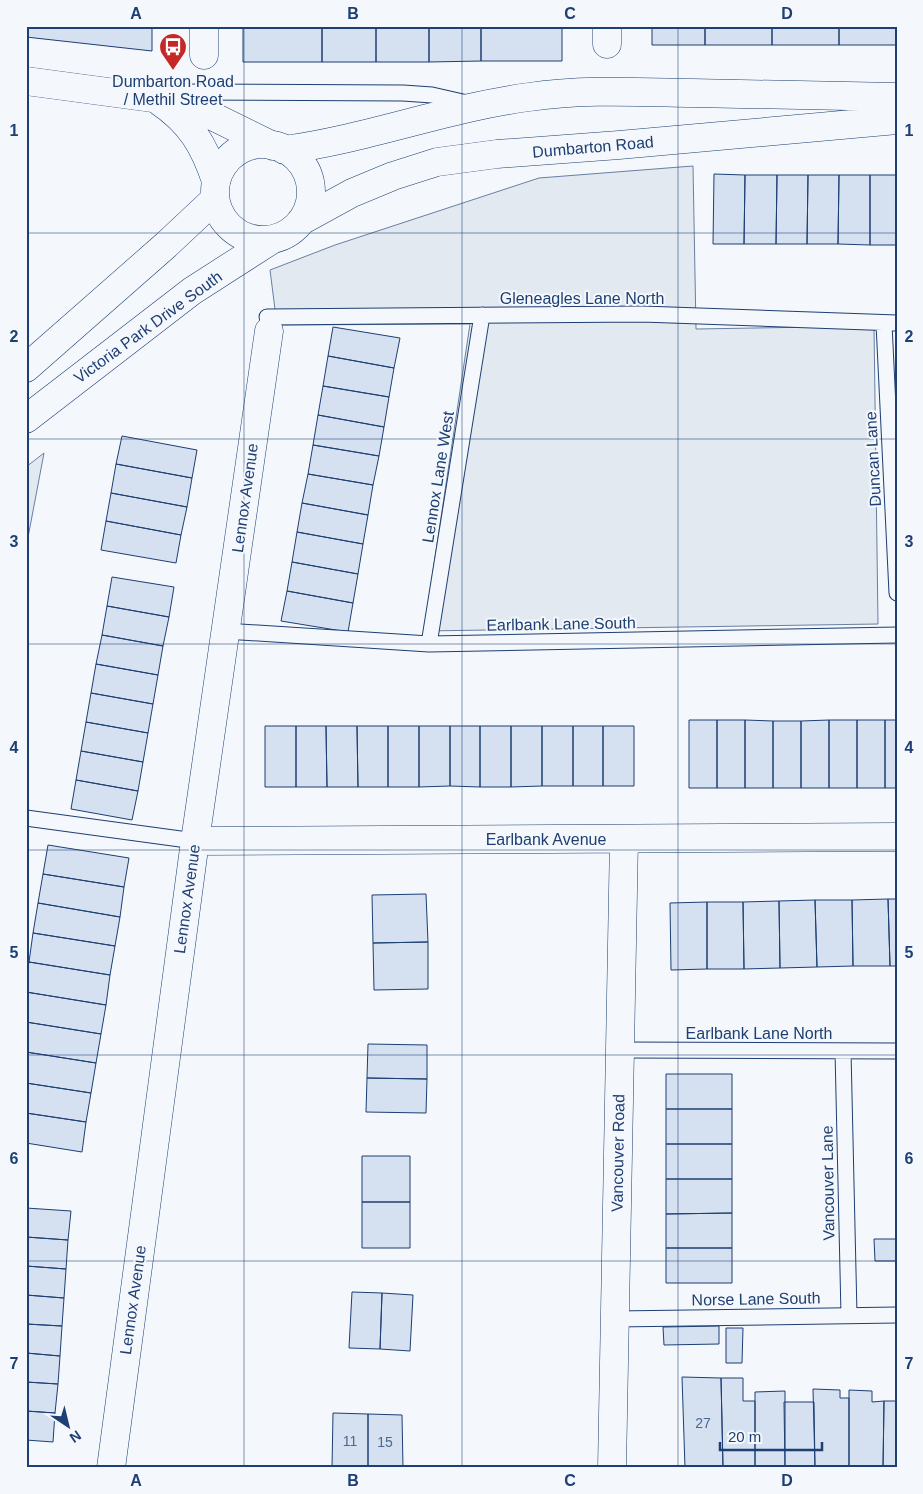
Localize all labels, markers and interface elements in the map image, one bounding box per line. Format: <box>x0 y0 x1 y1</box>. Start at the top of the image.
text: A <box>130 5 142 22</box>
text: B <box>347 5 359 22</box>
text: C <box>564 5 576 22</box>
text: D <box>781 5 793 22</box>
bus stop icon: Dumbarton Road / Methil Street <box>158 32 188 71</box>
place label: Dumbarton Road / Methil Street <box>112 73 234 108</box>
text: 1 <box>10 122 19 139</box>
text: 1 <box>905 122 914 139</box>
street label: Dumbarton Road <box>532 133 654 161</box>
street label: Victoria Park Drive South <box>71 268 225 386</box>
street label: Gleneagles Lane North <box>500 290 664 307</box>
text: 2 <box>10 328 19 345</box>
text: 2 <box>905 328 914 345</box>
street label: Lennox Lane West <box>419 409 457 544</box>
street label: Duncan Lane <box>862 411 884 507</box>
street label: Lennox Avenue <box>229 442 261 554</box>
text: 3 <box>10 533 19 550</box>
text: 3 <box>905 533 914 550</box>
street label: Earlbank Lane South <box>486 614 636 634</box>
text: 4 <box>10 739 19 756</box>
text: 4 <box>905 739 914 756</box>
street label: Earlbank Avenue <box>486 831 606 848</box>
street label: Lennox Avenue <box>171 843 203 955</box>
text: 5 <box>10 944 19 961</box>
text: 5 <box>905 944 914 961</box>
street label: Earlbank Lane North <box>686 1025 832 1042</box>
street label: Vancouver Road <box>608 1094 628 1212</box>
street label: Vancouver Lane <box>818 1125 838 1241</box>
text: 6 <box>10 1150 19 1167</box>
text: 6 <box>905 1150 914 1167</box>
street label: Lennox Avenue <box>117 1244 149 1356</box>
street label: Norse Lane South <box>691 1289 821 1309</box>
text: 7 <box>10 1355 19 1372</box>
text: 7 <box>905 1355 914 1372</box>
north arrow <box>42 1402 92 1452</box>
house number: 27 <box>695 1415 711 1431</box>
scale bar <box>720 1419 823 1451</box>
text: N <box>67 1427 84 1446</box>
text: 20 m <box>728 1428 761 1445</box>
house number: 11 <box>343 1433 357 1449</box>
house number: 15 <box>377 1434 393 1450</box>
text: A <box>130 1472 142 1489</box>
text: B <box>347 1472 359 1489</box>
text: C <box>564 1472 576 1489</box>
text: D <box>781 1472 793 1489</box>

